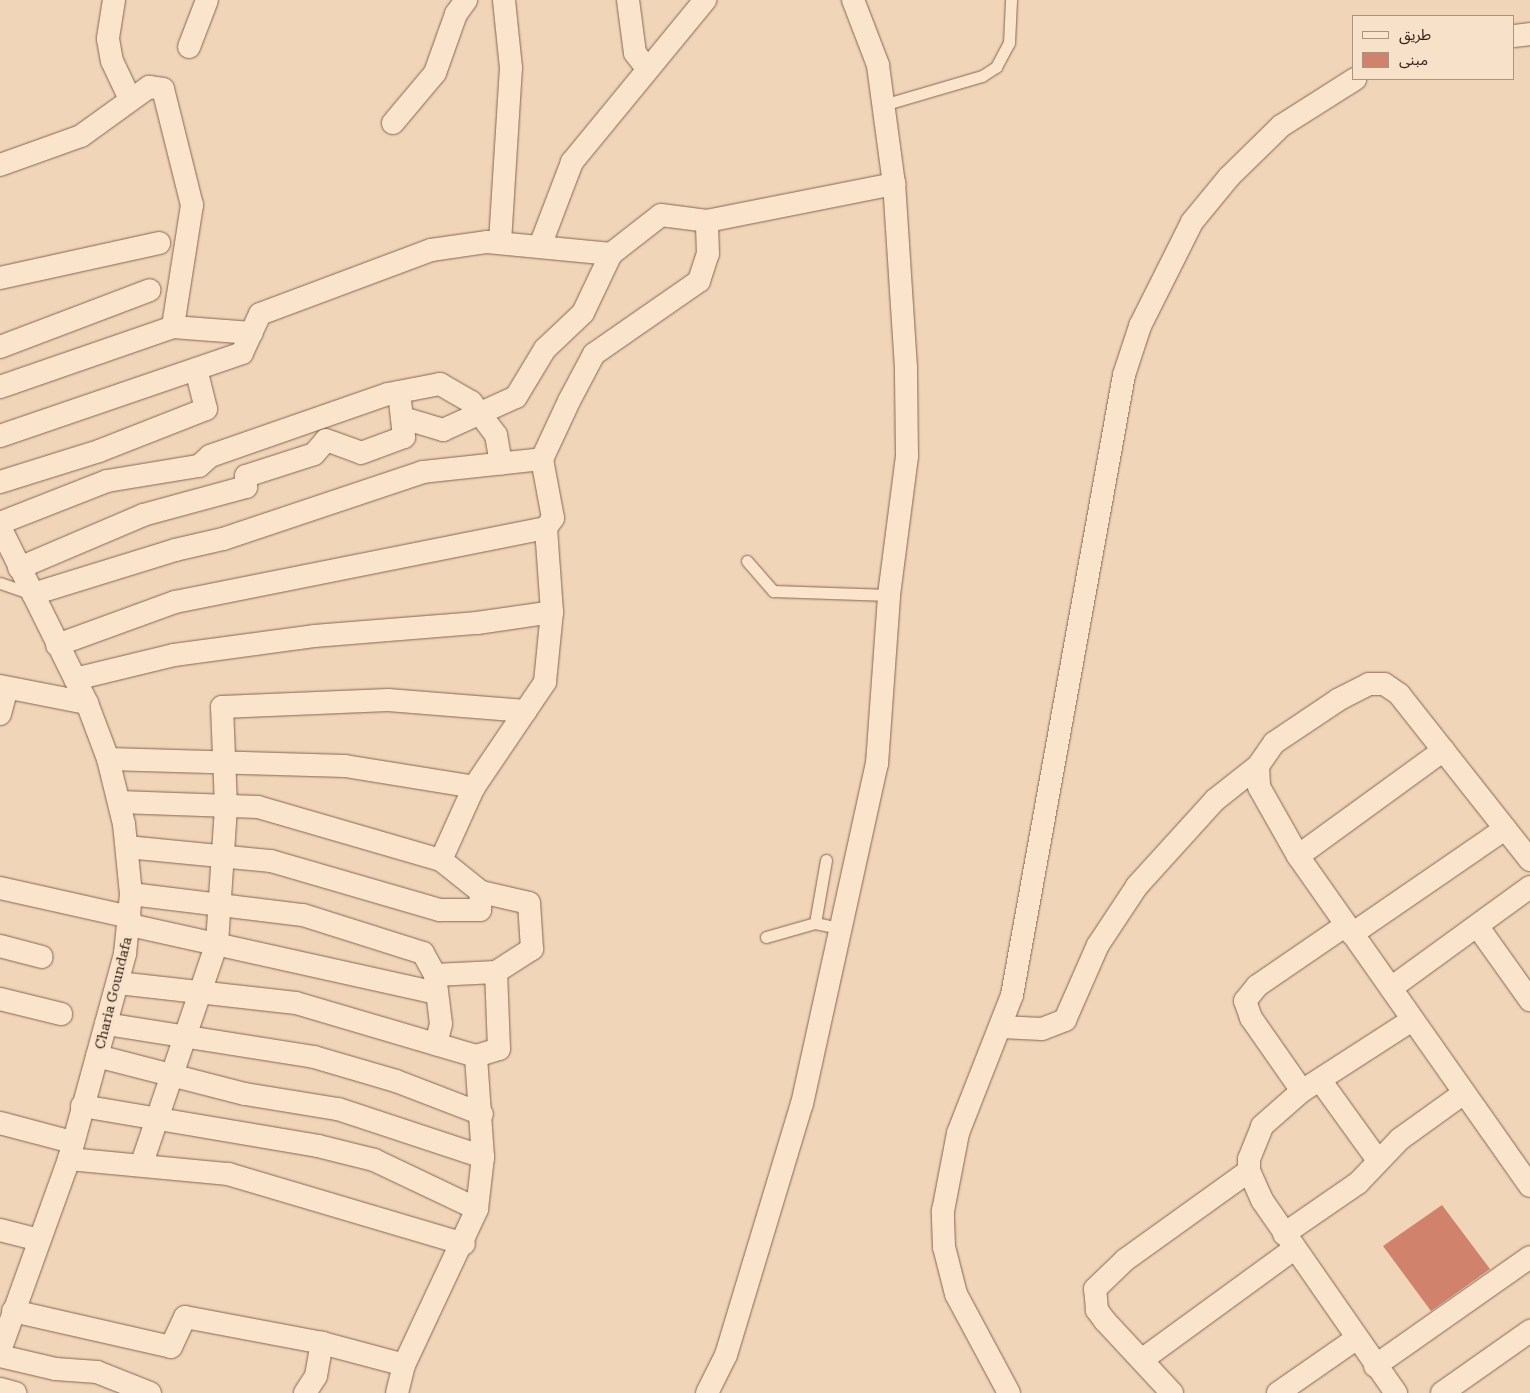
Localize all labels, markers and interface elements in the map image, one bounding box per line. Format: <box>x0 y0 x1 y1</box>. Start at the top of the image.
legend <box>1352 15 1515 80</box>
text: طريق <box>1399 26 1431 44</box>
text: مبنى <box>1399 51 1428 69</box>
street label: Charia Goundafa <box>91 935 135 1051</box>

